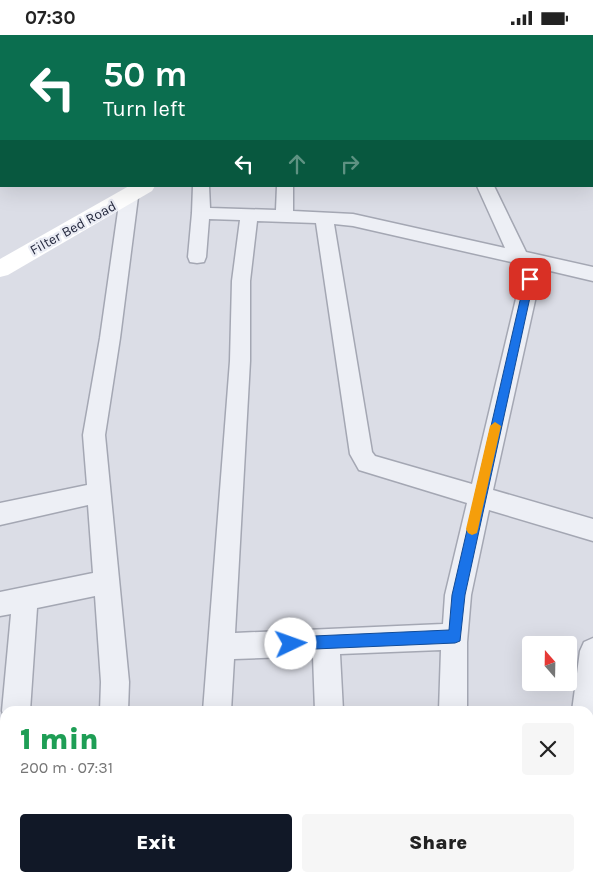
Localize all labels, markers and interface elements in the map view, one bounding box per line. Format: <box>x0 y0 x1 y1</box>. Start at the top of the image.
text: 07:30 <box>25 7 75 29</box>
text: 50 m <box>103 54 188 95</box>
icon: left <box>20 55 85 120</box>
text: Turn left <box>103 96 186 122</box>
icon: left <box>230 150 258 178</box>
icon: ahead <box>283 150 311 178</box>
icon: right <box>336 150 364 178</box>
street label: Filter Bed Road <box>27 197 119 259</box>
pin <box>509 258 551 300</box>
icon: arrive <box>516 265 544 293</box>
position arrow <box>264 617 316 669</box>
north arrow <box>522 636 578 691</box>
map controls <box>522 636 577 691</box>
text: 1 min <box>20 721 99 757</box>
button: close <box>522 723 574 775</box>
text: 200 m · 07:31 <box>20 758 113 777</box>
button: Exit <box>20 814 292 872</box>
button: Share <box>302 814 574 872</box>

